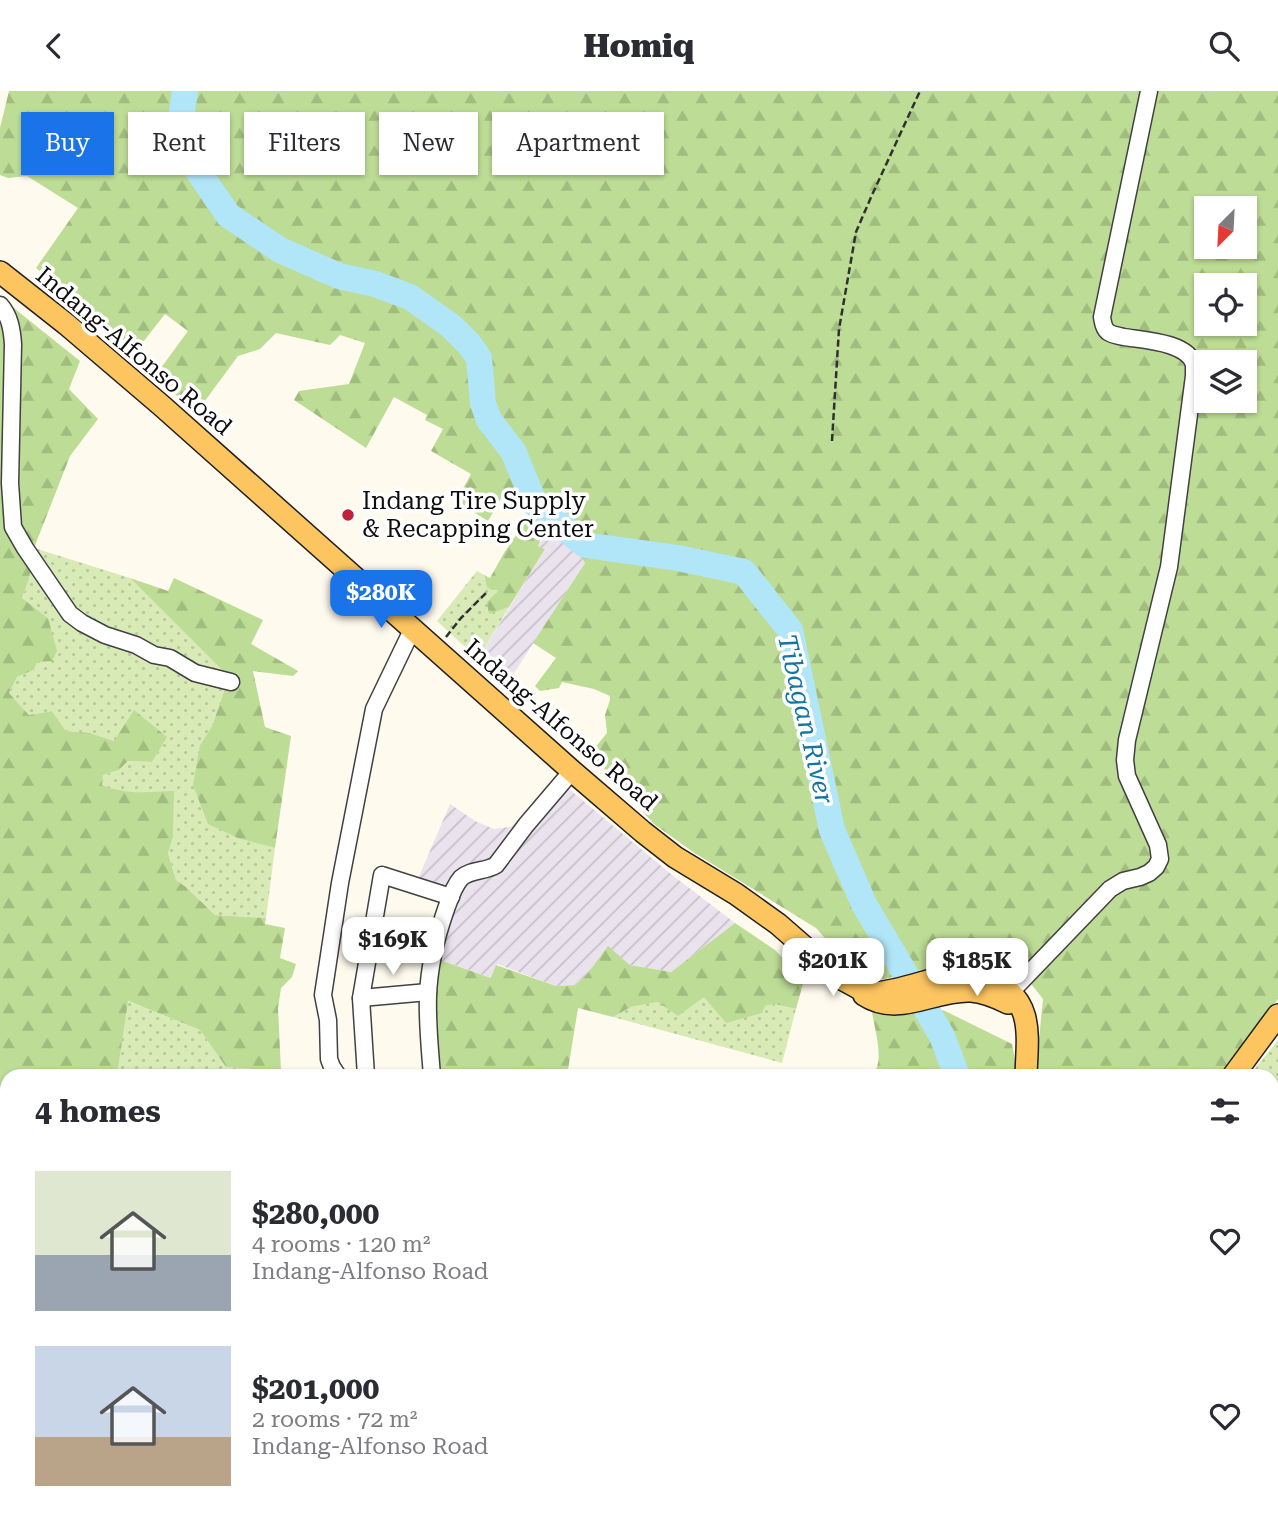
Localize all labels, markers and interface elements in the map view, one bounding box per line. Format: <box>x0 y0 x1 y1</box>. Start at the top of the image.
icon: back <box>35 27 73 65</box>
text: Homiq <box>584 27 694 65</box>
icon: search <box>1205 27 1243 65</box>
chip: Buy <box>21 112 114 175</box>
chip: Rent <box>128 112 230 175</box>
chip: Filters <box>244 112 365 175</box>
chip: New <box>379 112 478 175</box>
chip: Apartment <box>492 112 664 175</box>
north arrow <box>1194 196 1256 259</box>
map controls <box>1194 196 1257 413</box>
street label: Indang-Alfonso Road <box>31 261 237 441</box>
button: locate <box>1194 273 1257 336</box>
button: layers <box>1194 350 1257 413</box>
place label: Indang Tire Supply & Recapping Center <box>362 487 594 543</box>
marker: Indang Tire Supply & Recapping Center <box>340 507 356 523</box>
pin: $280K <box>332 571 430 630</box>
text: $280K <box>346 579 416 606</box>
water label: Tibagan River <box>772 631 840 807</box>
street label: Indang-Alfonso Road <box>459 634 663 816</box>
pin: $169K <box>344 917 442 977</box>
text: $169K <box>358 926 428 953</box>
pin: $201K <box>784 939 882 998</box>
pin: $185K <box>928 939 1026 998</box>
text: $201K <box>798 947 868 974</box>
text: $185K <box>942 947 1012 974</box>
icon: filters <box>1206 1092 1244 1130</box>
text: 4 homes <box>35 1094 161 1129</box>
text: $280,000 <box>252 1196 379 1231</box>
icon: home <box>91 1199 175 1283</box>
icon: heart <box>1206 1222 1244 1260</box>
text: 4 rooms · 120 m² <box>252 1231 430 1258</box>
text: Indang-Alfonso Road <box>252 1258 488 1285</box>
text: $201,000 <box>252 1371 379 1406</box>
icon: home <box>91 1374 175 1458</box>
icon: heart <box>1206 1397 1244 1435</box>
text: 2 rooms · 72 m² <box>252 1406 418 1433</box>
text: Indang-Alfonso Road <box>252 1433 488 1460</box>

